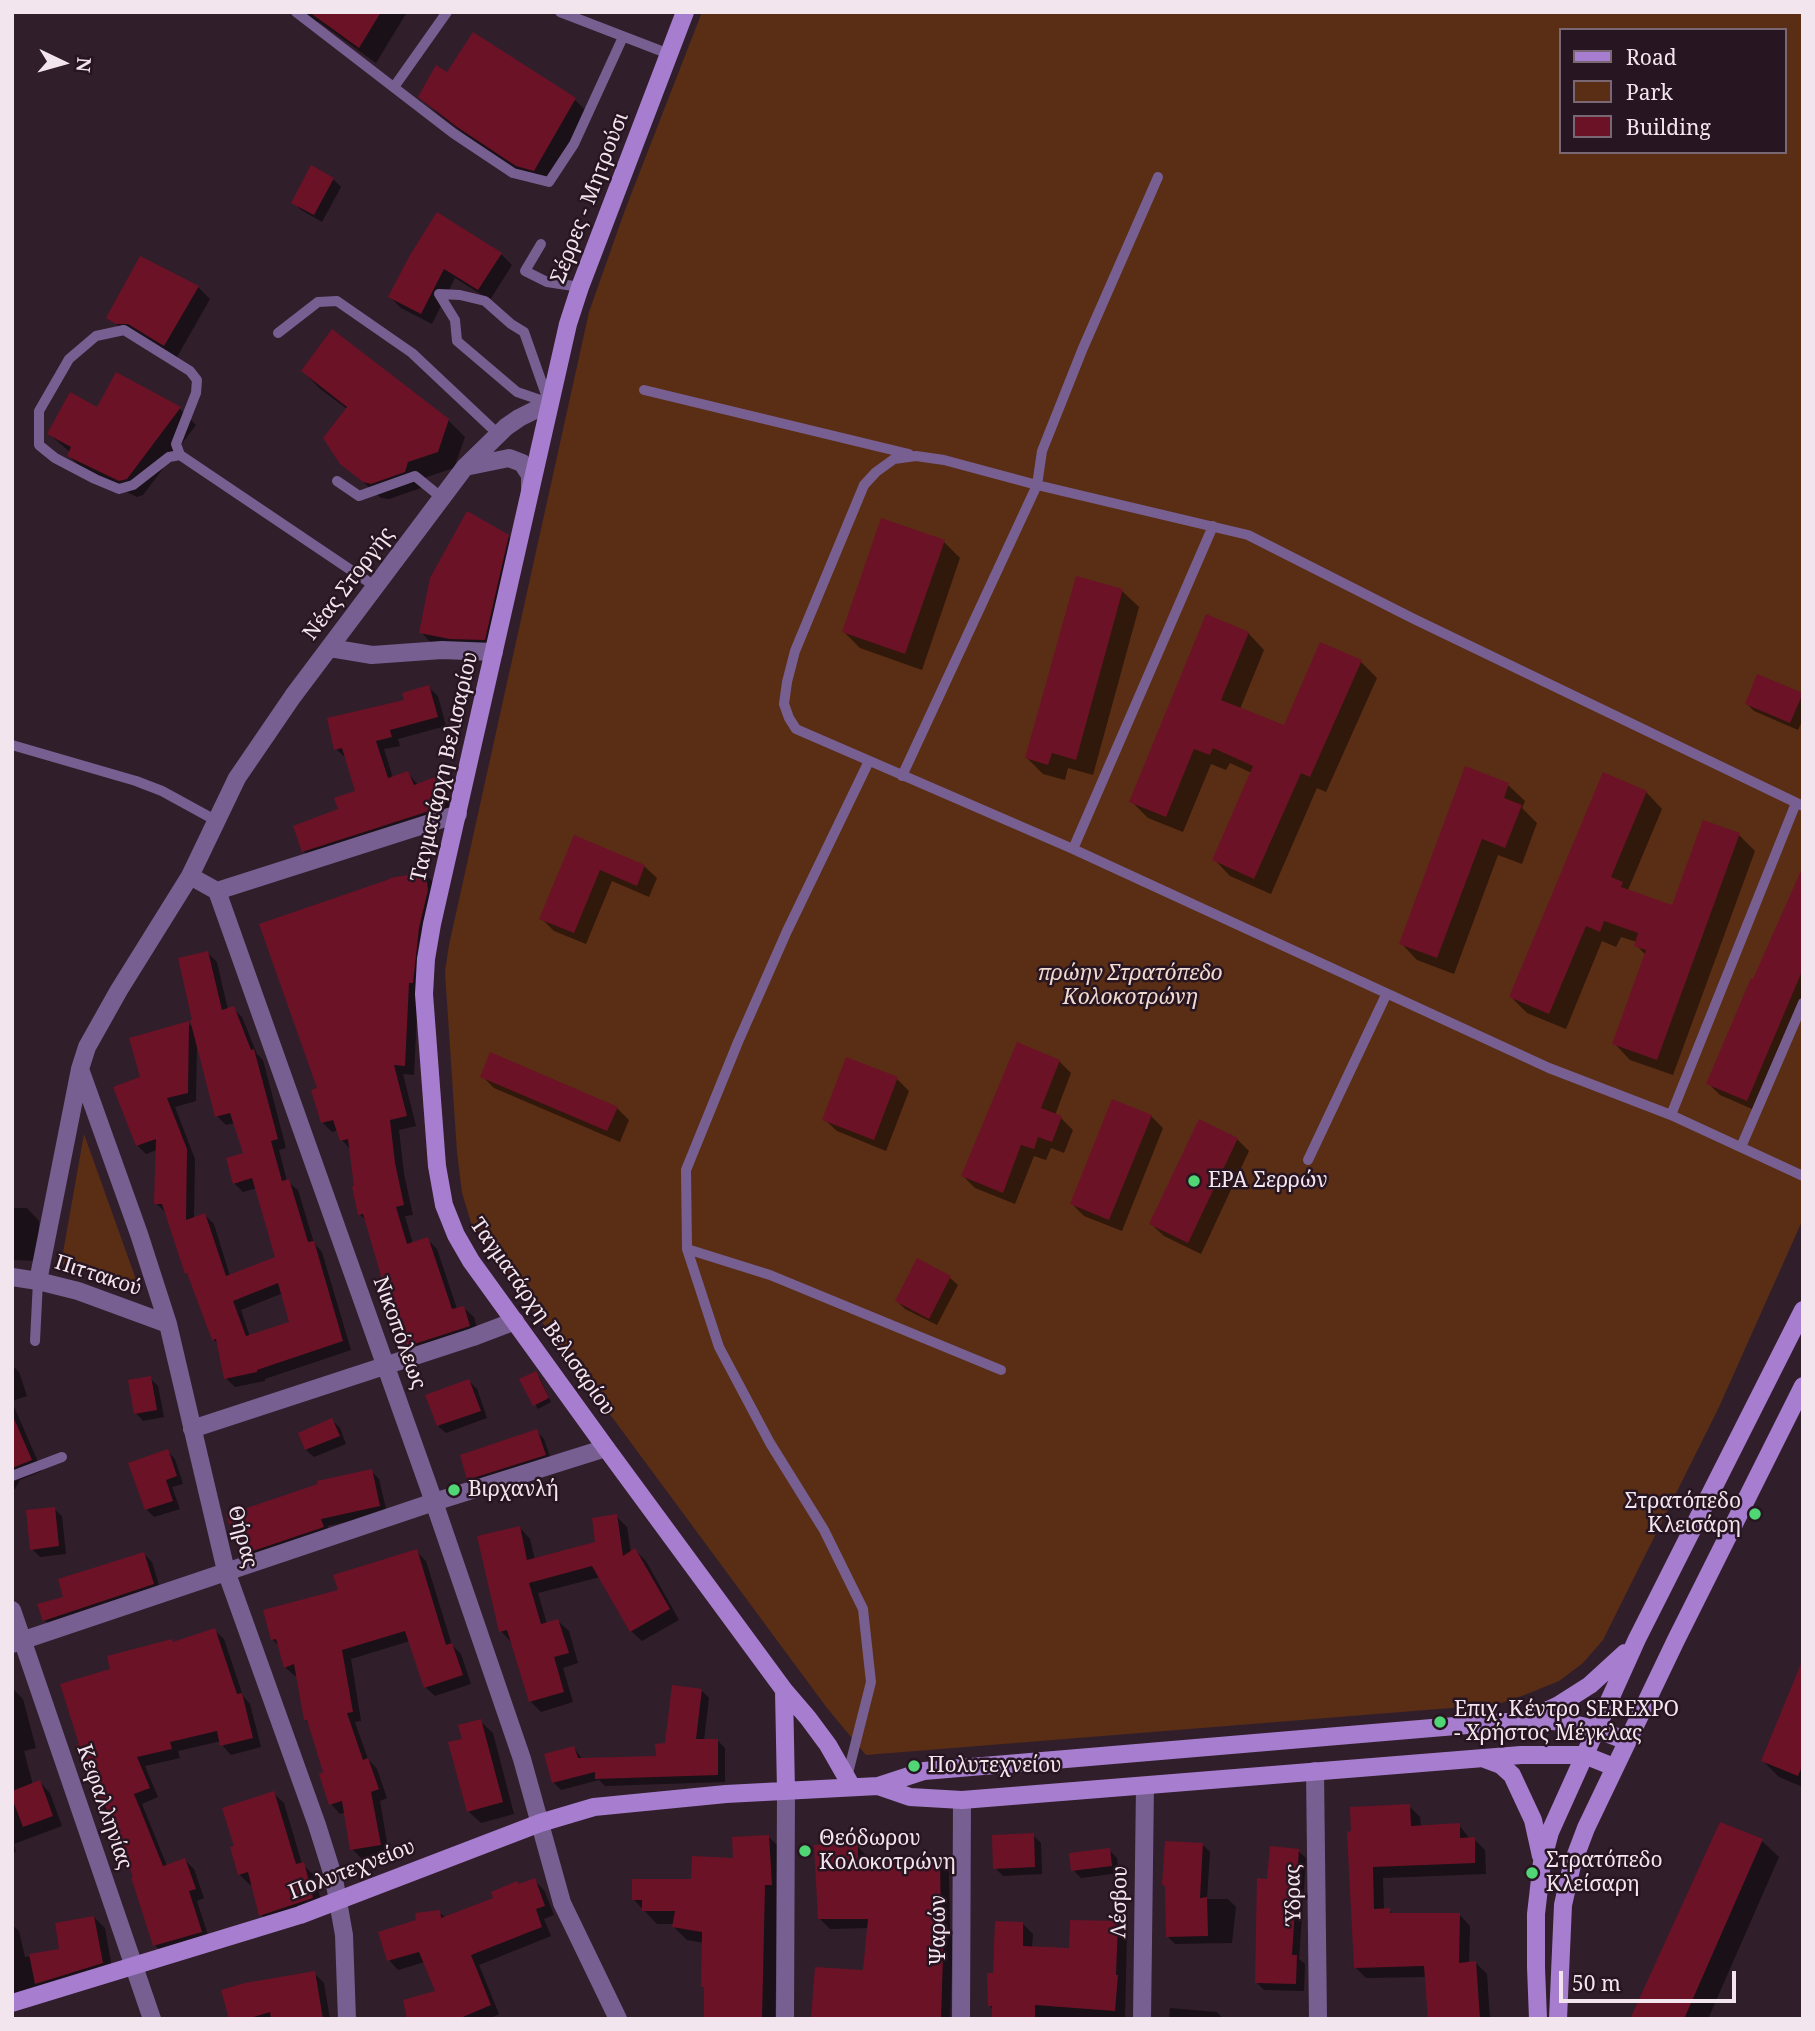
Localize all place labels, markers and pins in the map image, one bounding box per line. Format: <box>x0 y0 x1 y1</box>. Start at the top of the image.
place label: ΕΡΑ Σερρών <box>1208 1168 1327 1194</box>
marker: ΕΡΑ Σερρών <box>1186 1173 1202 1189</box>
place label: Βιρχανλή <box>468 1477 559 1503</box>
marker: Βιρχανλή <box>446 1482 462 1498</box>
place label: Στρατόπεδο Κλεισάρη <box>1624 1489 1741 1539</box>
marker: Στρατόπεδο Κλεισάρη <box>1747 1506 1763 1522</box>
place label: Επιχ. Κέντρο SEREXPO - Χρήστος Μέγκλας <box>1454 1697 1679 1747</box>
marker: Επιχ. Κέντρο SEREXPO - Χρήστος Μέγκλας <box>1432 1714 1448 1730</box>
place label: Πολυτεχνείου <box>928 1753 1061 1779</box>
marker: Πολυτεχνείου <box>906 1758 922 1774</box>
place label: Θεόδωρου Κολοκοτρώνη <box>819 1826 956 1876</box>
marker: Θεόδωρου Κολοκοτρώνη <box>797 1843 813 1859</box>
place label: Στρατόπεδο Κλείσαρη <box>1546 1848 1663 1898</box>
marker: Στρατόπεδο Κλείσαρη <box>1524 1865 1540 1881</box>

